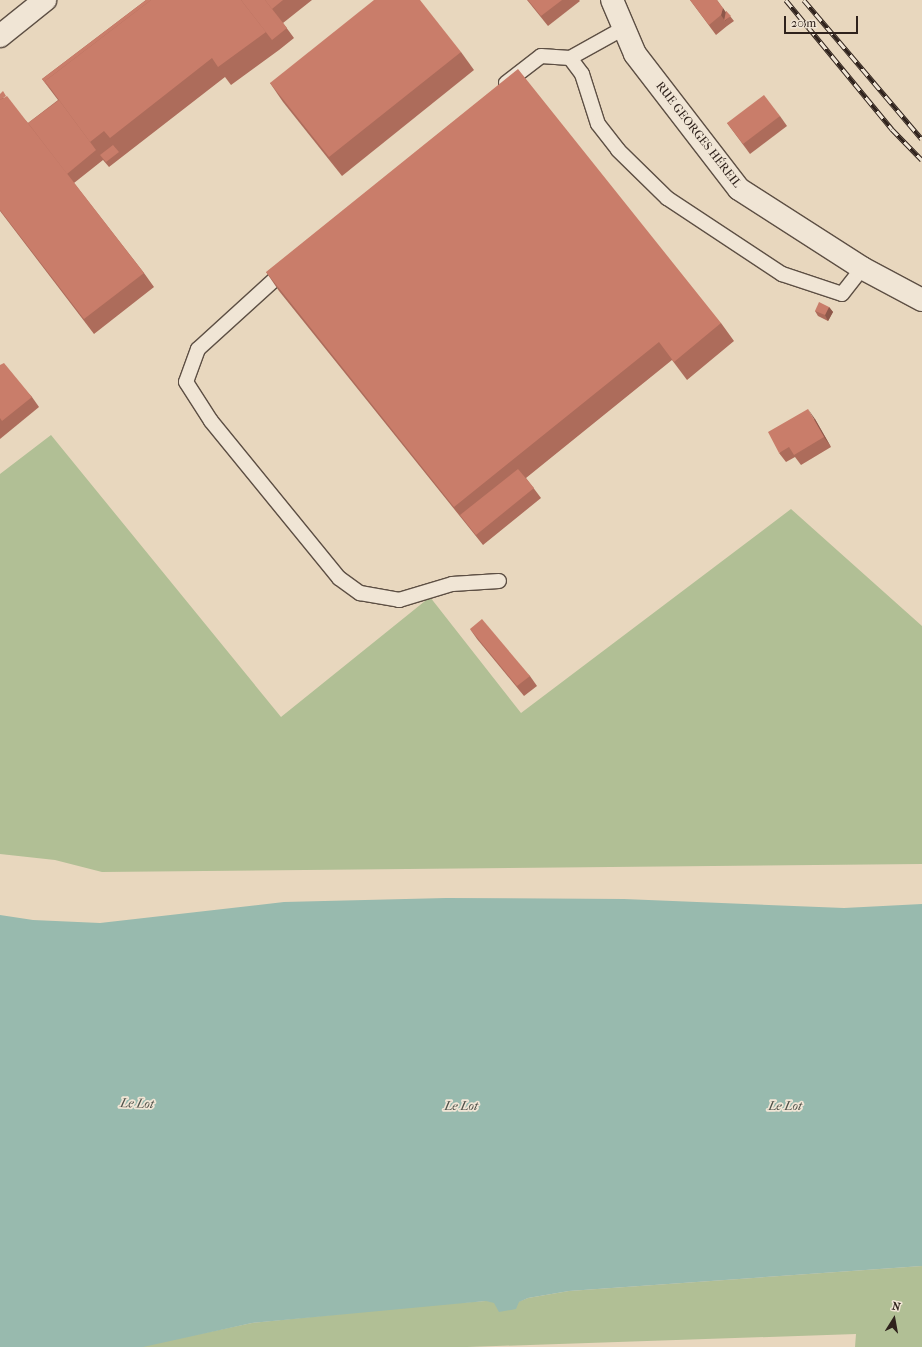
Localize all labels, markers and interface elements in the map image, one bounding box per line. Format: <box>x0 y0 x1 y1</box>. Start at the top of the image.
scale bar <box>786 8 860 34</box>
text: 20 m <box>791 16 816 30</box>
street label: RUE GEORGES HÉREIL <box>652 79 744 191</box>
water label: Le Lot <box>120 1096 154 1112</box>
water label: Le Lot <box>444 1098 478 1114</box>
water label: Le Lot <box>768 1098 802 1114</box>
north arrow <box>874 1299 914 1339</box>
text: N <box>891 1300 902 1314</box>

